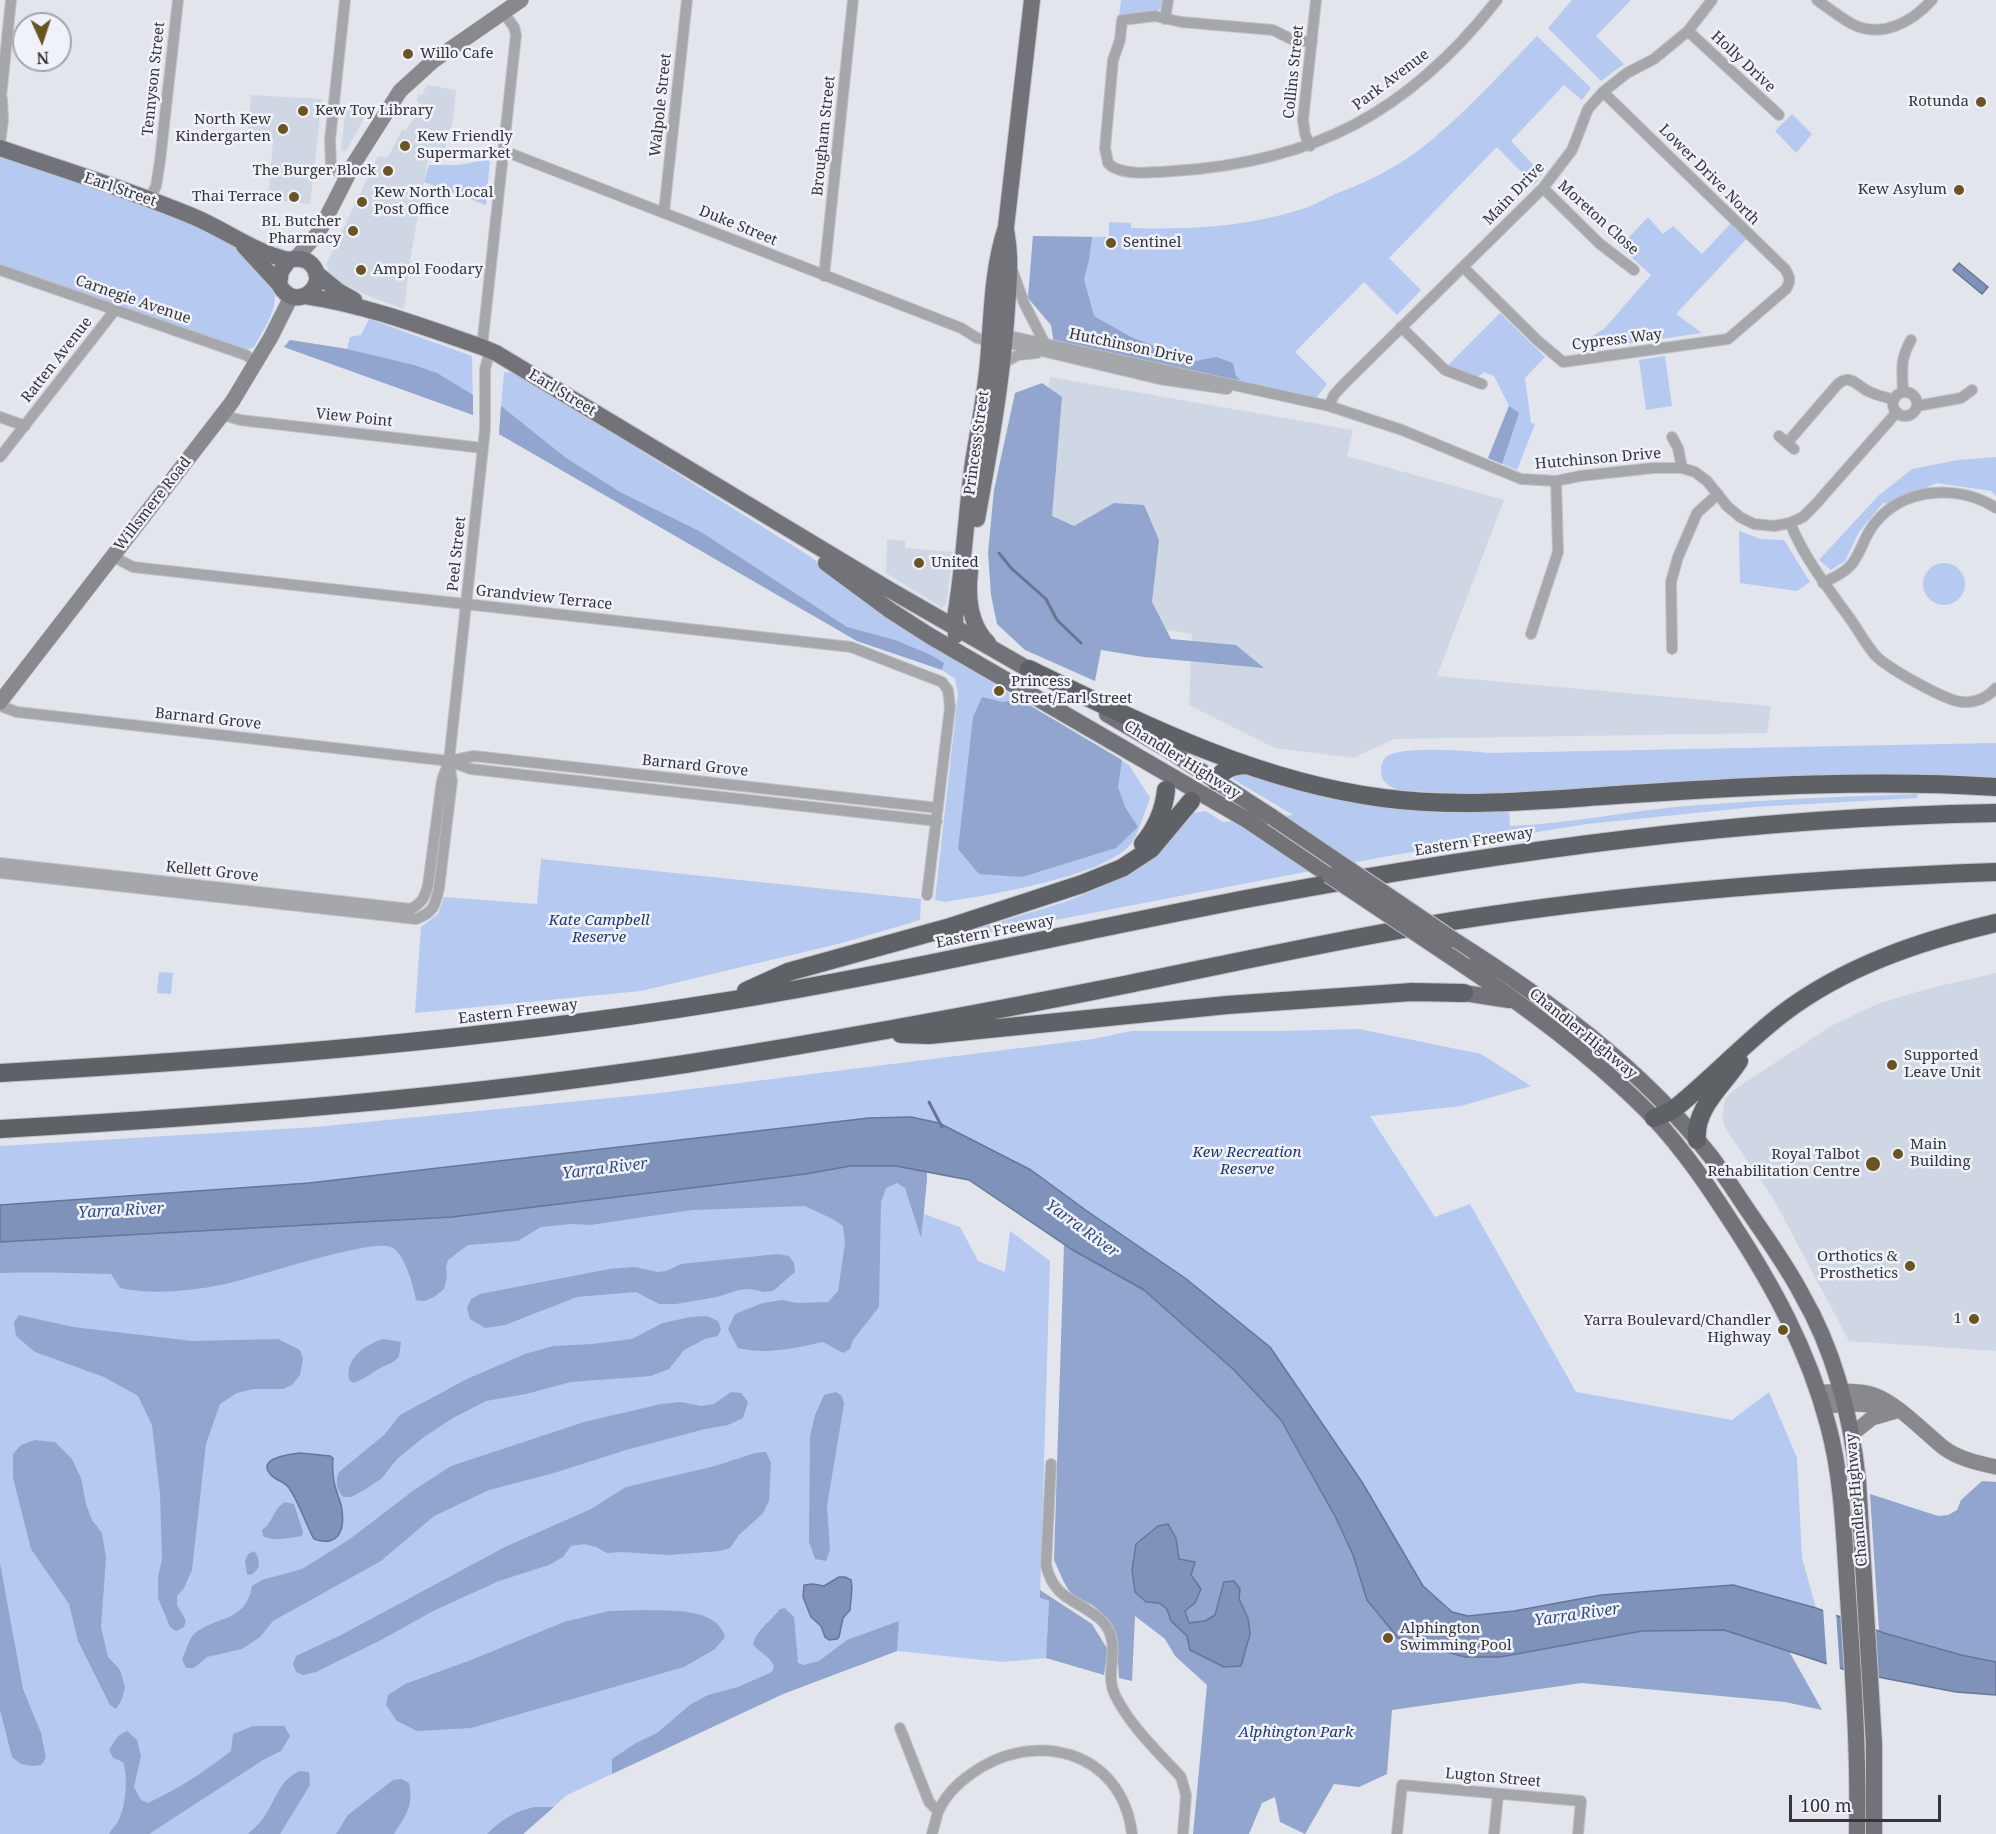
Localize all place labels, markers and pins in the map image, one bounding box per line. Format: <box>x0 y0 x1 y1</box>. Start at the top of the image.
place label: Willo Cafe <box>420 45 494 63</box>
marker: Willo Cafe <box>401 47 415 61</box>
place label: Rotunda <box>1908 93 1969 111</box>
marker: Rotunda <box>1974 95 1988 109</box>
place label: Kew Toy Library <box>315 102 433 120</box>
marker: Kew Toy Library <box>296 104 310 118</box>
place label: North Kew Kindergarten <box>175 111 271 146</box>
marker: North Kew Kindergarten <box>276 122 290 136</box>
place label: Kew Friendly Supermarket <box>417 128 513 163</box>
marker: Kew Friendly Supermarket <box>398 139 412 153</box>
place label: The Burger Block <box>253 162 376 180</box>
marker: The Burger Block <box>381 164 395 178</box>
place label: Kew Asylum <box>1858 181 1947 199</box>
marker: Kew Asylum <box>1952 183 1966 197</box>
place label: Kew North Local Post Office <box>374 184 493 219</box>
place label: Thai Terrace <box>192 188 282 206</box>
marker: Thai Terrace <box>287 190 301 204</box>
marker: Kew North Local Post Office <box>355 195 369 209</box>
place label: BL Butcher Pharmacy <box>261 213 341 248</box>
marker: BL Butcher Pharmacy <box>346 224 360 238</box>
place label: Sentinel <box>1123 234 1181 252</box>
marker: Sentinel <box>1104 236 1118 250</box>
place label: Ampol Foodary <box>373 261 483 279</box>
marker: Ampol Foodary <box>354 263 368 277</box>
place label: United <box>931 554 979 572</box>
marker: United <box>912 556 926 570</box>
place label: Princess Street/Earl Street <box>1011 673 1132 708</box>
marker: Princess Street/Earl Street <box>992 684 1006 698</box>
place label: Supported Leave Unit <box>1904 1047 1981 1082</box>
marker: Supported Leave Unit <box>1885 1058 1899 1072</box>
place label: Main Building <box>1910 1136 1971 1171</box>
place label: Royal Talbot Rehabilitation Centre <box>1707 1146 1860 1181</box>
marker: Main Building <box>1891 1147 1905 1161</box>
marker: Royal Talbot Rehabilitation Centre <box>1864 1155 1882 1173</box>
place label: Orthotics & Prosthetics <box>1817 1248 1898 1283</box>
marker: Orthotics & Prosthetics <box>1903 1259 1917 1273</box>
place label: 1 <box>1954 1310 1962 1328</box>
place label: Yarra Boulevard/Chandler Highway <box>1584 1312 1771 1347</box>
marker: 1 <box>1967 1312 1981 1326</box>
marker: Yarra Boulevard/Chandler Highway <box>1776 1323 1790 1337</box>
place label: Alphington Swimming Pool <box>1400 1620 1512 1655</box>
marker: Alphington Swimming Pool <box>1381 1631 1395 1645</box>

